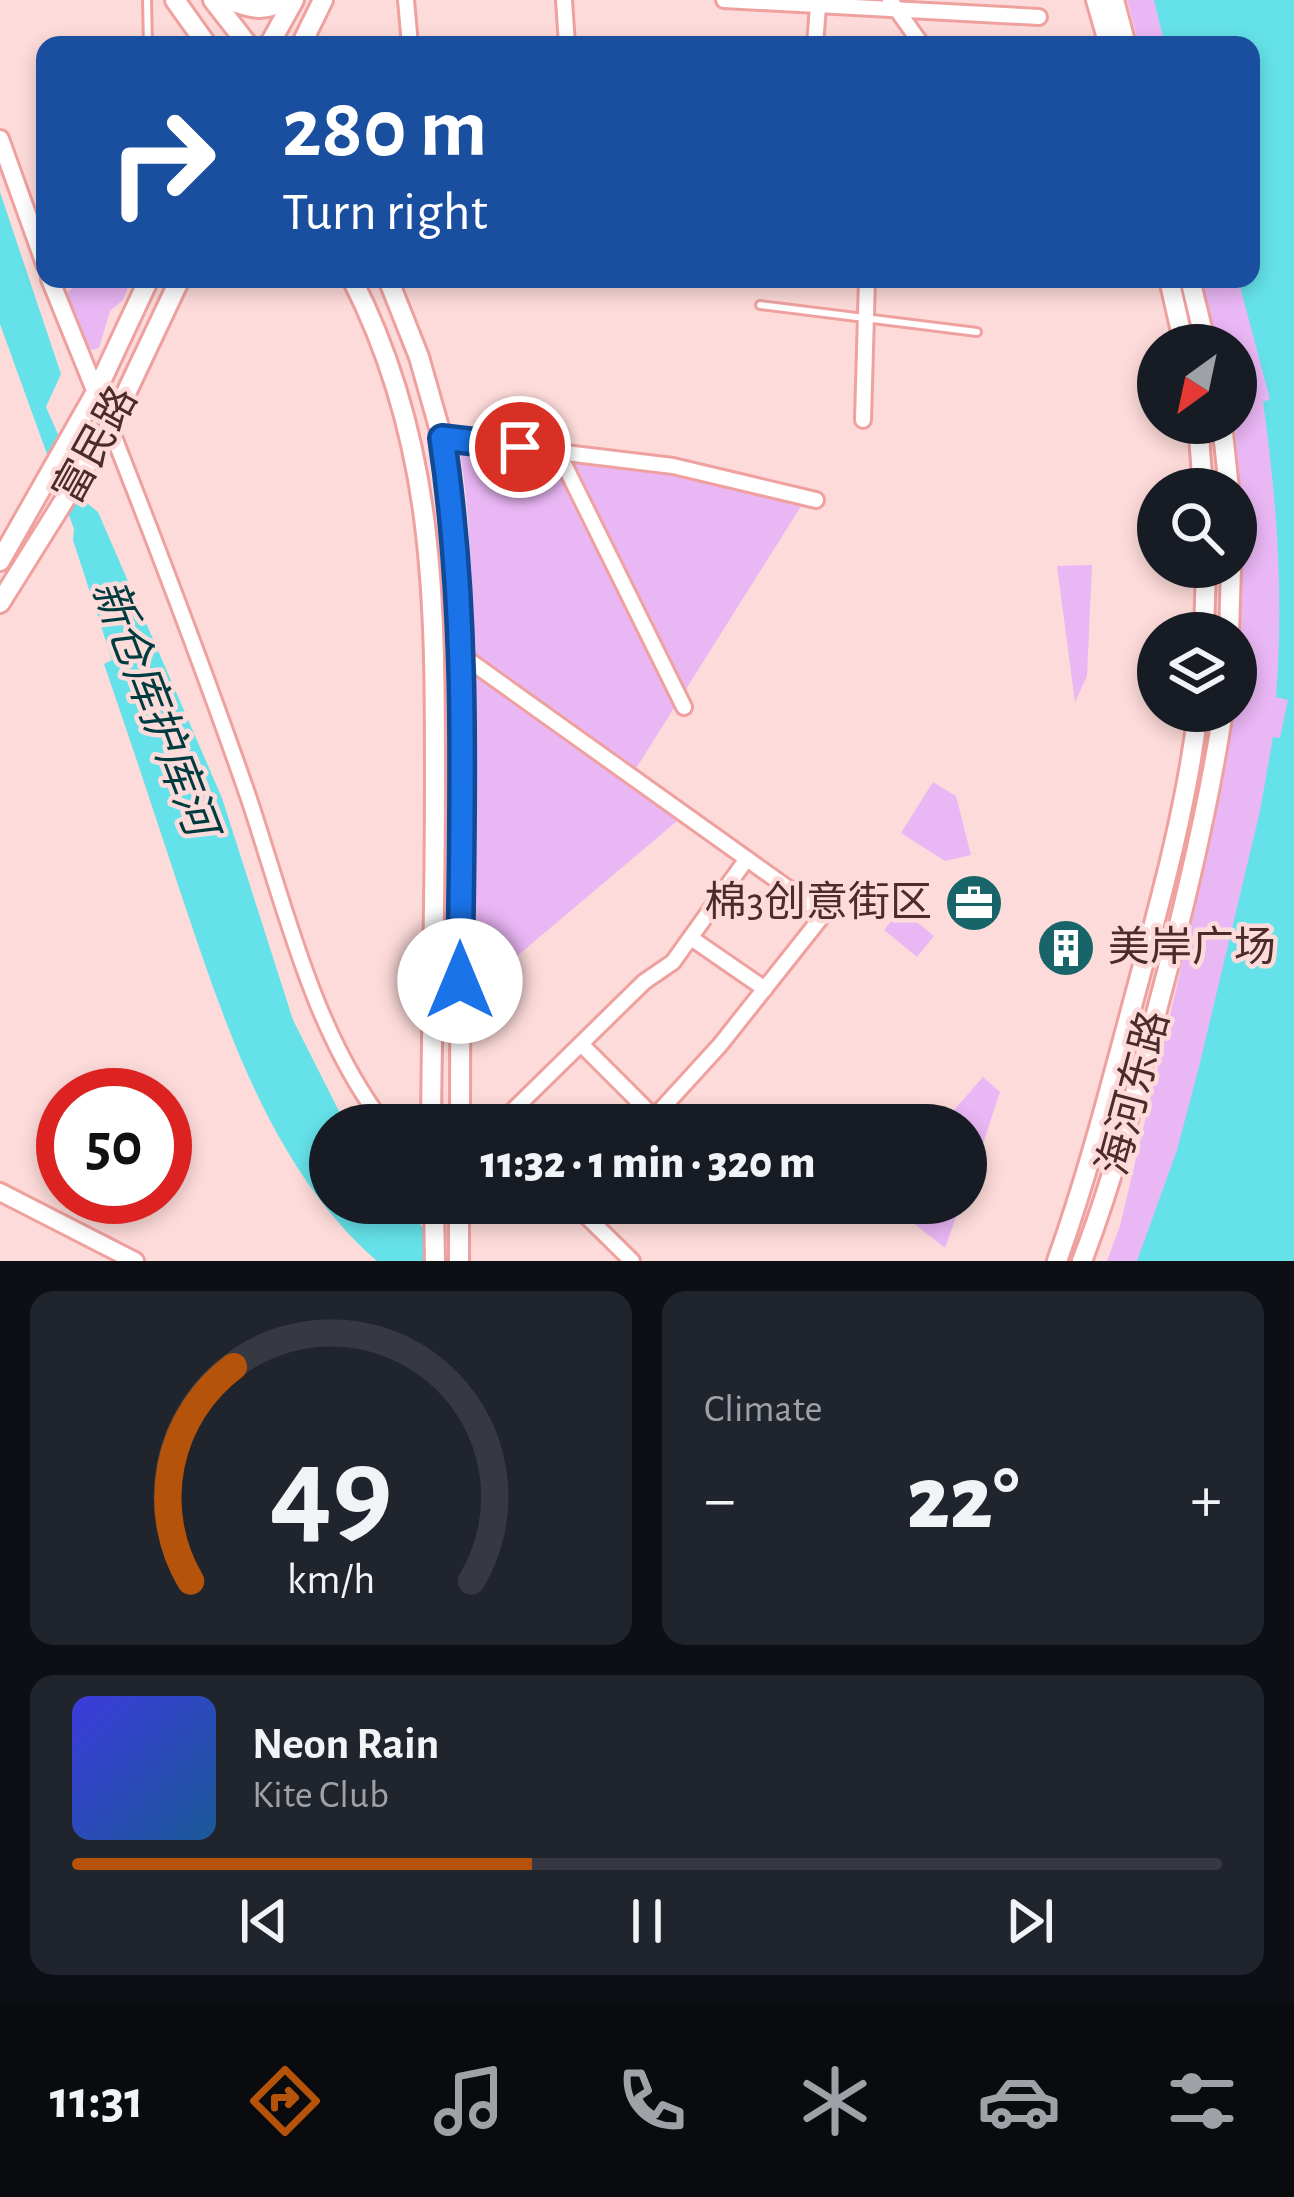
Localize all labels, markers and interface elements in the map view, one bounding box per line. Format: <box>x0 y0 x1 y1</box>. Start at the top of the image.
icon: right <box>84 84 240 240</box>
text: 280 m <box>282 88 487 172</box>
text: Turn right <box>282 186 488 240</box>
north arrow <box>1137 324 1257 444</box>
map controls <box>1137 324 1257 732</box>
street label: 富民路 <box>45 379 145 510</box>
pin <box>469 396 571 498</box>
icon: arrive <box>487 414 553 480</box>
button: search <box>1137 468 1257 588</box>
water label: 新仓库护库河 <box>84 573 227 850</box>
button: layers <box>1137 612 1257 732</box>
office icon: 棉3创意街区 <box>943 872 1005 934</box>
place label: 棉3创意街区 <box>705 880 932 924</box>
building icon: 美岸广场 <box>1035 917 1097 979</box>
position arrow <box>397 918 523 1044</box>
place label: 美岸广场 <box>1108 925 1276 969</box>
street label: 海河东路 <box>1090 1006 1176 1180</box>
speed limit sign: 50 <box>36 1068 192 1224</box>
text: 11:32 · 1 min · 320 m <box>481 1141 815 1186</box>
text: Climate <box>704 1390 822 1429</box>
text: 49 <box>269 1430 393 1555</box>
text: 22° <box>907 1455 1019 1545</box>
text: − <box>704 1467 736 1533</box>
text: + <box>1190 1467 1222 1533</box>
text: km/h <box>287 1559 375 1602</box>
text: Neon Rain <box>252 1722 439 1767</box>
text: Kite Club <box>252 1776 389 1815</box>
icon: previous <box>231 1888 297 1954</box>
icon: pause <box>614 1888 680 1954</box>
icon: next <box>997 1888 1063 1954</box>
icon: directions <box>243 2059 327 2143</box>
icon: music <box>427 2059 511 2143</box>
icon: phone <box>610 2059 694 2143</box>
icon: climate <box>793 2059 877 2143</box>
icon: car <box>977 2059 1061 2143</box>
icon: filters <box>1160 2059 1244 2143</box>
text: 11:31 <box>50 2074 144 2128</box>

